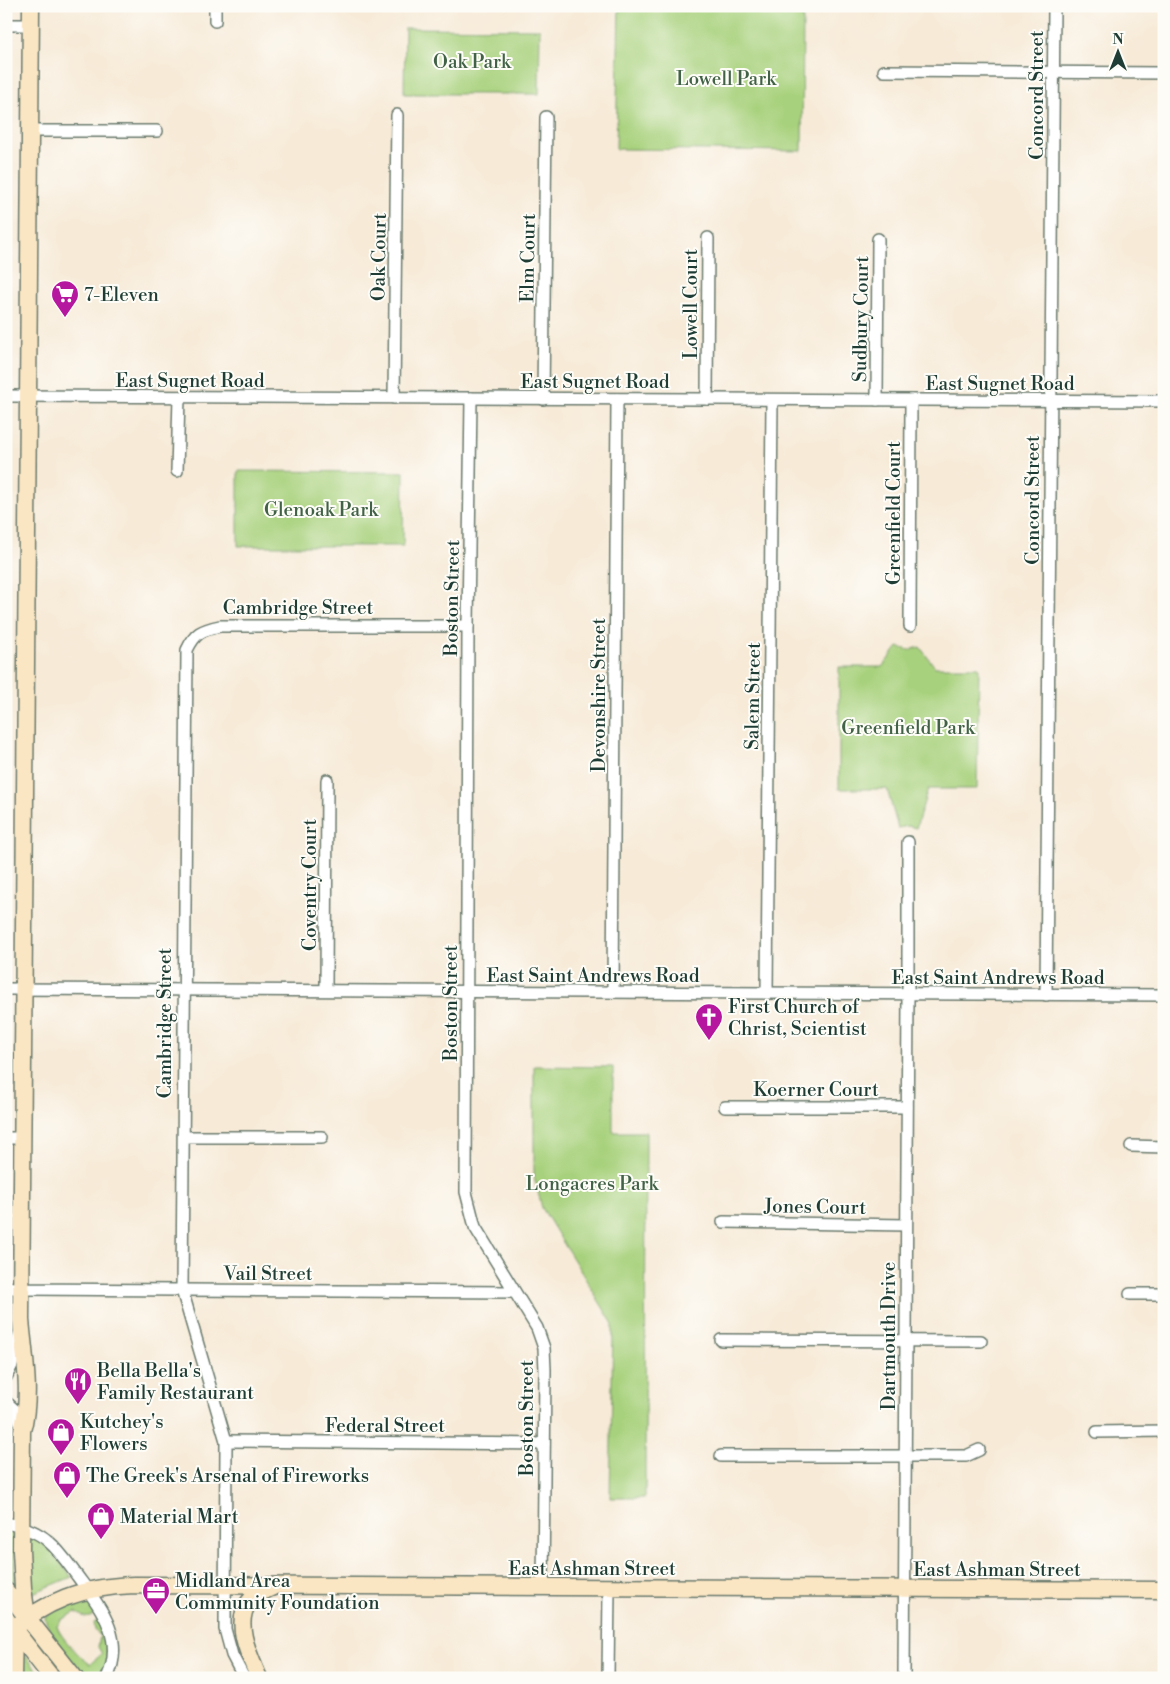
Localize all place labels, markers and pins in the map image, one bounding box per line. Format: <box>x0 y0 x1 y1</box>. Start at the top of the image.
supermarket icon: 7-Eleven <box>50 279 80 318</box>
place label: 7-Eleven <box>84 283 159 307</box>
place label: First Church of Christ, Scientist <box>728 995 867 1041</box>
church icon: First Church of Christ, Scientist <box>694 1002 724 1041</box>
place label: Bella Bella's Family Restaurant <box>96 1359 254 1405</box>
restaurant icon: Bella Bella's Family Restaurant <box>63 1366 93 1405</box>
place label: Kutchey's Flowers <box>80 1410 164 1456</box>
shop icon: Kutchey's Flowers <box>46 1417 76 1456</box>
shop icon: The Greek's Arsenal of Fireworks <box>52 1460 82 1499</box>
place label: The Greek's Arsenal of Fireworks <box>86 1464 369 1488</box>
shop icon: Material Mart <box>86 1501 116 1540</box>
place label: Material Mart <box>120 1505 239 1529</box>
place label: Midland Area Community Foundation <box>175 1569 379 1615</box>
office icon: Midland Area Community Foundation <box>141 1576 171 1615</box>

